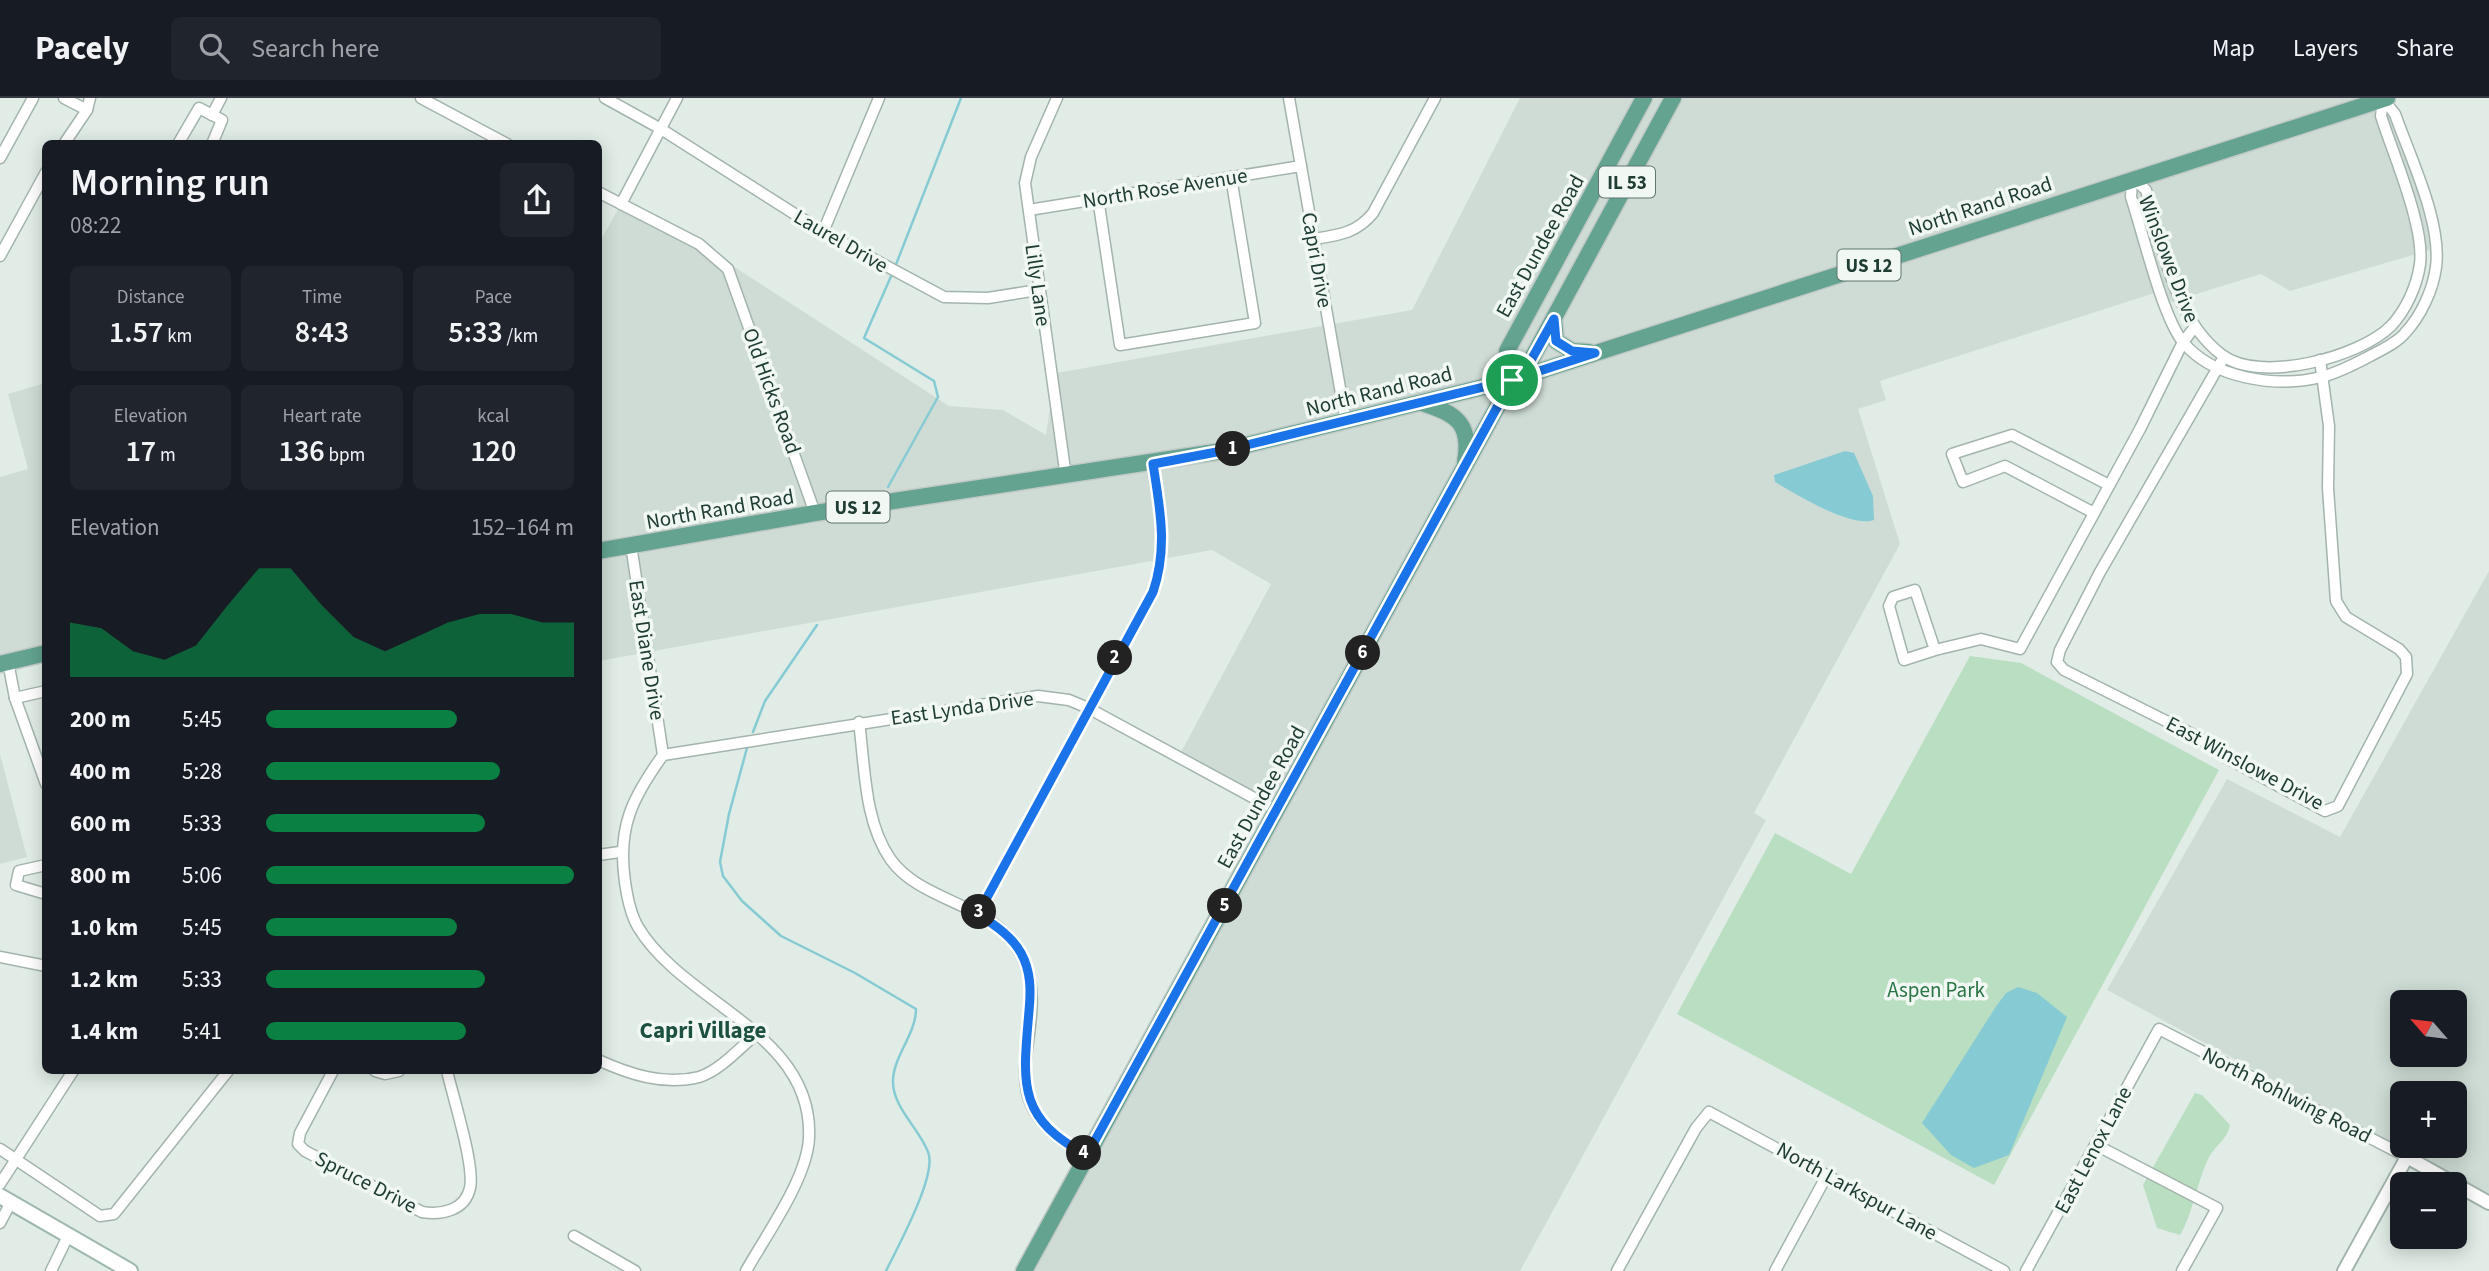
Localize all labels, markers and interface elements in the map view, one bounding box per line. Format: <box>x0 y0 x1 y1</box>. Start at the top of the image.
search box <box>171 17 661 80</box>
text: Pacely <box>35 25 129 72</box>
icon: search <box>195 29 233 67</box>
text: Search here <box>251 30 379 67</box>
text: Map <box>2212 31 2255 66</box>
text: Layers <box>2293 31 2358 66</box>
text: Share <box>2396 31 2454 66</box>
text: Morning run <box>70 156 270 210</box>
street label: North Rose Avenue <box>1081 160 1249 216</box>
button: share <box>500 163 574 237</box>
road number: IL 53 <box>1599 166 1655 198</box>
street label: East Dundee Road <box>1488 169 1592 323</box>
street label: North Rand Road <box>1904 169 2056 243</box>
street label: Winslowe Drive <box>2131 191 2207 327</box>
street label: Laurel Drive <box>788 202 894 280</box>
text: 08:22 <box>70 209 121 242</box>
street label: Capri Drive <box>1294 210 1340 310</box>
street label: Lilly Lane <box>1017 242 1059 328</box>
road number: US 12 <box>1838 250 1900 280</box>
text: Distance <box>117 284 184 311</box>
text: Time <box>302 284 342 311</box>
text: Pace <box>475 284 512 311</box>
text: 1.57 <box>109 311 163 354</box>
text: 8:43 <box>295 311 349 354</box>
text: 5:33 <box>448 311 503 354</box>
text: km <box>163 323 192 350</box>
text: /km <box>503 323 538 350</box>
street label: Old Hicks Road <box>735 324 809 458</box>
pin <box>1482 350 1542 410</box>
street label: North Rand Road <box>1303 358 1455 424</box>
icon: arrive <box>1493 361 1531 399</box>
text: Elevation <box>114 403 188 430</box>
text: Heart rate <box>282 403 361 430</box>
text: kcal <box>477 403 509 430</box>
text: 17 <box>125 430 156 473</box>
text: 136 <box>279 430 325 473</box>
text: 120 <box>470 430 516 473</box>
pin: 1 <box>1216 432 1250 466</box>
text: 1 <box>1227 435 1238 462</box>
text: m <box>156 442 176 469</box>
text: bpm <box>325 442 365 469</box>
street label: North Rand Road <box>644 481 796 537</box>
road number: US 12 <box>826 492 890 522</box>
text: Elevation <box>70 511 160 544</box>
text: 152–164 m <box>471 511 574 544</box>
street label: East Diane Drive <box>621 578 673 722</box>
pin: 6 <box>1346 636 1380 670</box>
text: 6 <box>1357 639 1368 666</box>
pin: 2 <box>1098 640 1132 676</box>
text: 2 <box>1109 644 1120 671</box>
street label: East Lynda Drive <box>889 683 1035 733</box>
text: 200 m <box>70 703 131 736</box>
text: 5:45 <box>182 703 222 736</box>
street label: East Winslowe Drive <box>2161 709 2329 817</box>
street label: East Dundee Road <box>1209 720 1313 874</box>
text: 400 m <box>70 755 131 788</box>
text: 5:28 <box>182 755 222 788</box>
text: 600 m <box>70 807 131 840</box>
text: 5:33 <box>182 807 222 840</box>
text: 800 m <box>70 859 131 892</box>
text: 5:06 <box>182 859 222 892</box>
pin: 5 <box>1208 888 1242 924</box>
text: 5 <box>1219 892 1230 919</box>
pin: 3 <box>962 894 996 930</box>
text: 3 <box>973 898 984 925</box>
text: 1.0 km <box>70 911 138 944</box>
text: 5:45 <box>182 911 222 944</box>
text: 1.2 km <box>70 963 138 996</box>
text: 5:33 <box>182 963 222 996</box>
park label: Aspen Park <box>1887 975 1985 1005</box>
north arrow <box>2390 990 2468 1068</box>
map controls <box>2390 990 2467 1249</box>
district label: Capri Village <box>640 1014 767 1047</box>
text: 1.4 km <box>70 1015 138 1048</box>
text: 5:41 <box>182 1015 222 1048</box>
street label: North Rohlwing Road <box>2197 1039 2377 1151</box>
street label: East Lenox Lane <box>2047 1081 2139 1219</box>
button: + <box>2390 1081 2467 1158</box>
street label: North Larkspur Lane <box>1771 1134 1943 1248</box>
pin: 4 <box>1066 1136 1102 1170</box>
text: 4 <box>1078 1139 1089 1166</box>
street label: Spruce Drive <box>310 1143 422 1221</box>
button: − <box>2390 1172 2467 1249</box>

